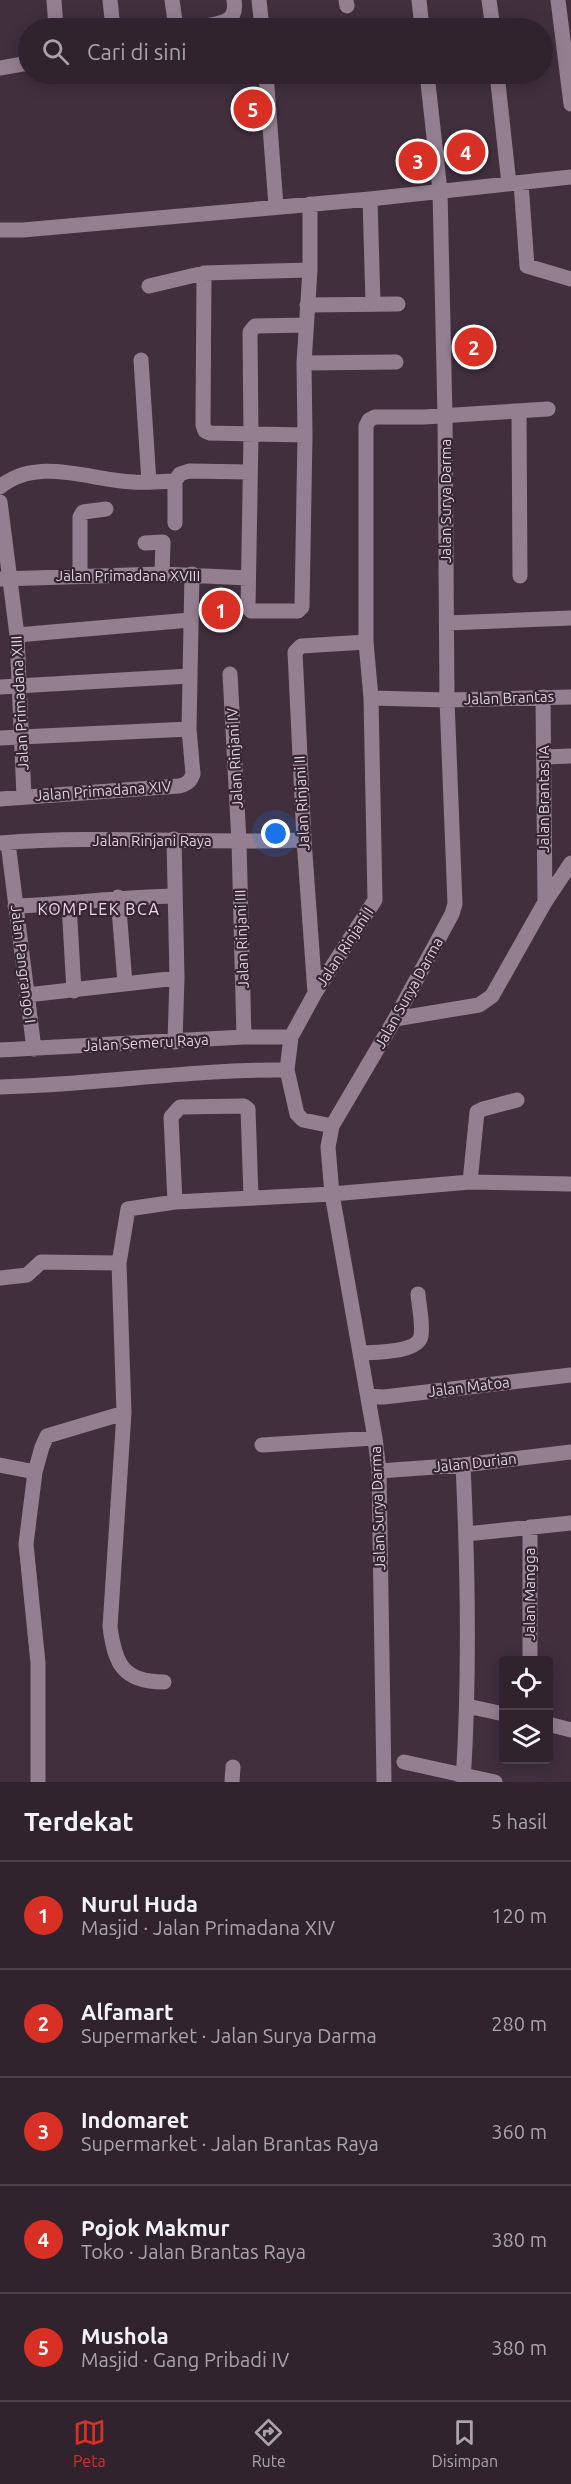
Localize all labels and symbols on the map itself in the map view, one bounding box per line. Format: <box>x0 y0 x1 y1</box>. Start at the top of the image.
pin: 5 <box>234 86 272 132</box>
pin: 4 <box>446 130 486 174</box>
pin: 3 <box>398 138 438 184</box>
pin: 2 <box>454 324 494 370</box>
street label: Jalan Surya Darma <box>437 439 454 563</box>
street label: Jalan Primadana XVIII <box>56 567 200 584</box>
pin: 1 <box>202 588 240 632</box>
street label: Jalan Primadana XIII <box>7 635 32 771</box>
street label: Jalan Brantas <box>464 687 554 708</box>
street label: Jalan Rinjani IV <box>223 707 246 809</box>
street label: Jalan Brantas IA <box>535 745 552 853</box>
street label: Jalan Rinjani II <box>291 755 312 851</box>
street label: Jalan Primadana XIV <box>34 777 172 804</box>
your location <box>261 819 290 848</box>
street label: Jalan Rinjani Raya <box>92 832 212 849</box>
street label: Jalan Rinjani III <box>231 889 252 989</box>
district label: KOMPLEK BCA <box>38 900 160 918</box>
street label: Jalan Pangrango I <box>8 904 39 1024</box>
street label: Jalan Rinjani I <box>313 904 377 990</box>
street label: Jalan Surya Darma <box>371 934 446 1051</box>
street label: Jalan Semeru Raya <box>83 1031 209 1054</box>
street label: Jalan Matoa <box>427 1373 511 1400</box>
street label: Jalan Surya Darma <box>367 1446 388 1570</box>
street label: Jalan Durian <box>433 1450 517 1475</box>
street label: Jalan Mangga <box>521 1547 538 1641</box>

